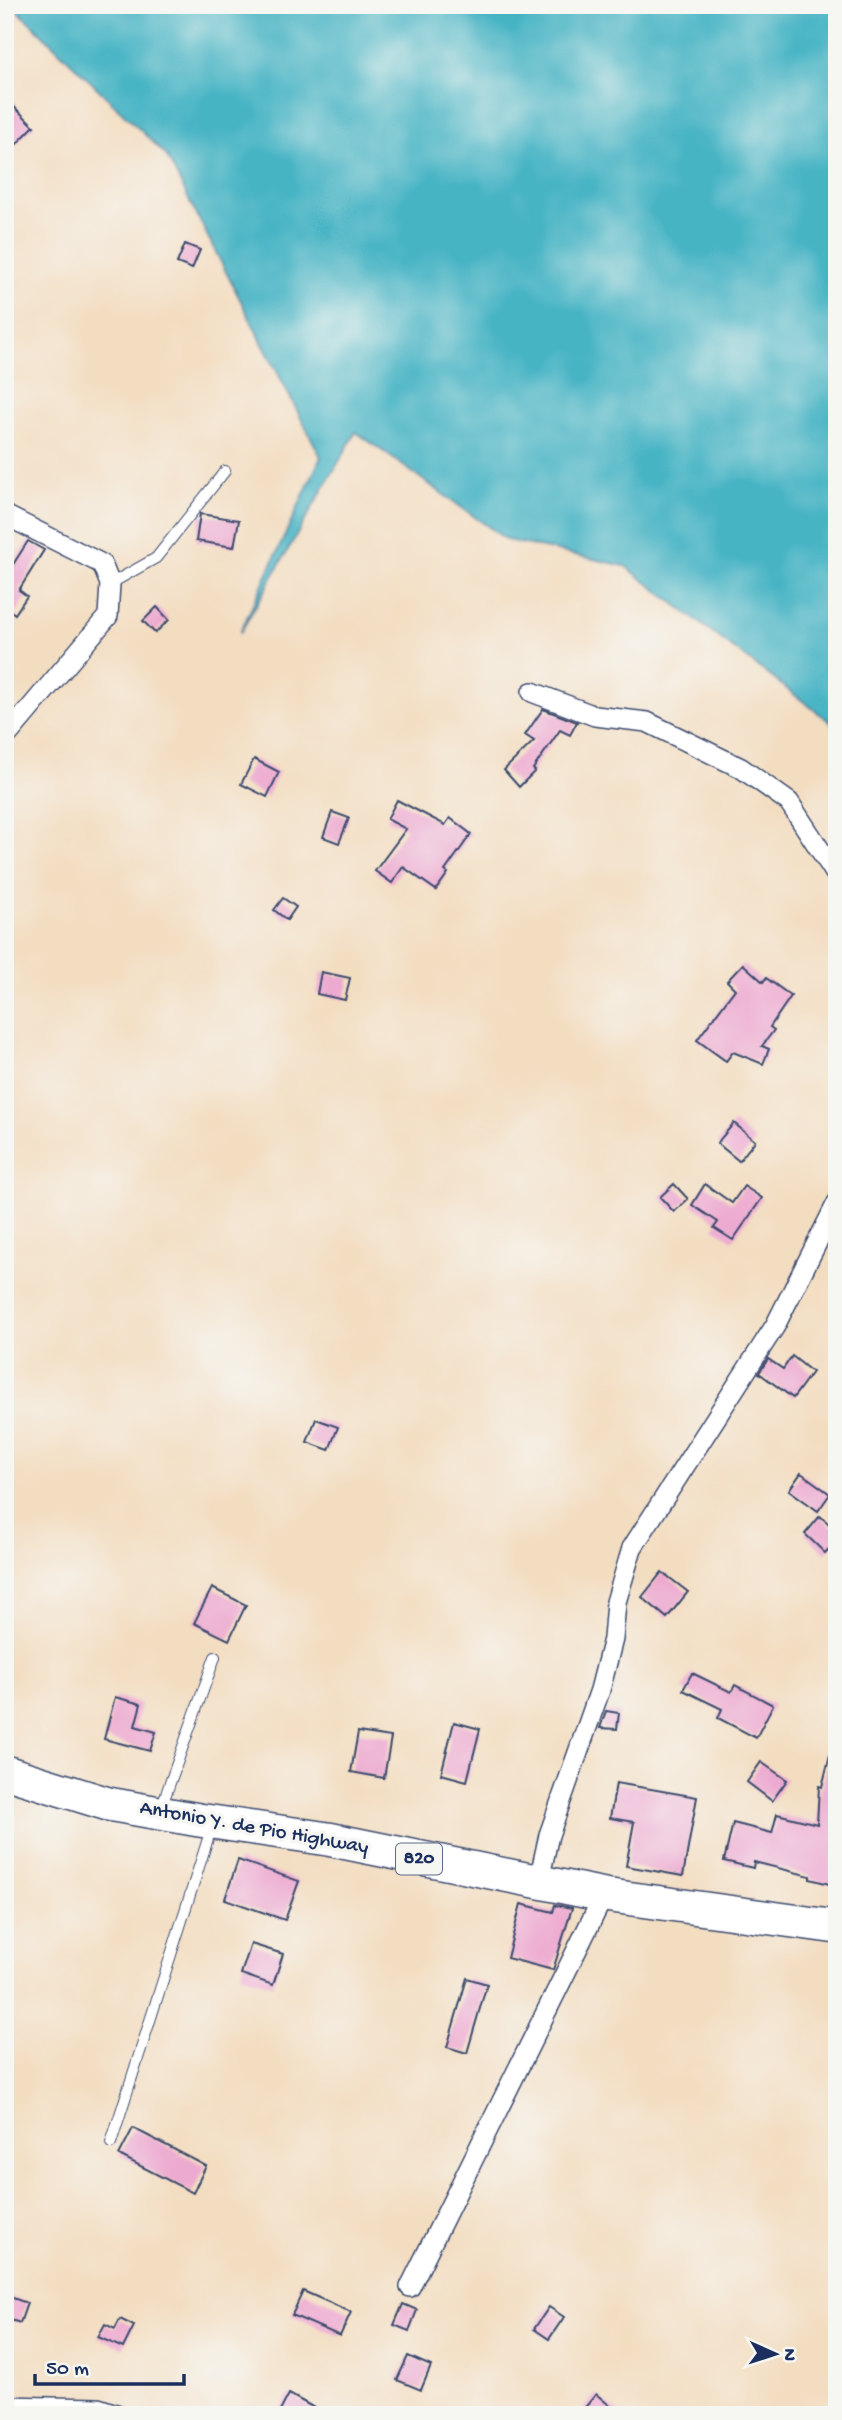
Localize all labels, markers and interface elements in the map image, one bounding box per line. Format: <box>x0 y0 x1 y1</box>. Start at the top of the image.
street label: Antonio Y. de Pio Highway <box>138 1797 370 1861</box>
road number: 820 <box>396 1843 442 1874</box>
north arrow <box>740 2318 810 2388</box>
scale bar <box>35 2343 184 2387</box>
text: N <box>777 2348 800 2362</box>
text: 50 m <box>46 2358 89 2383</box>

